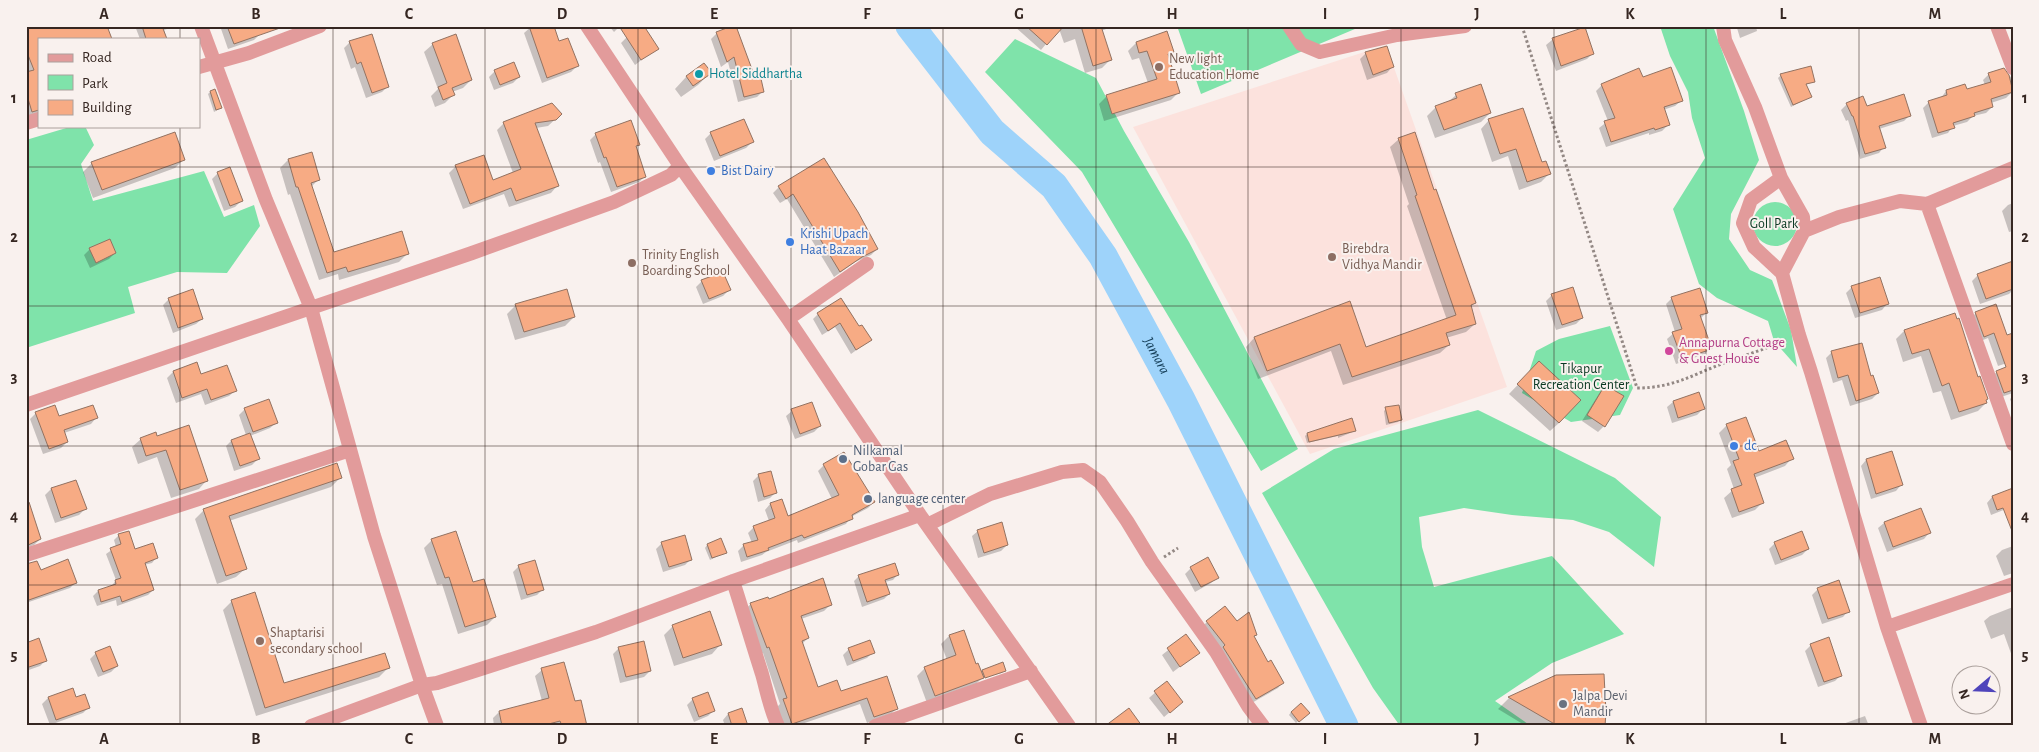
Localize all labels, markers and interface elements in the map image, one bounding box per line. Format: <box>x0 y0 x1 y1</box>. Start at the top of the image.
text: A <box>99 6 109 22</box>
text: B <box>251 6 261 22</box>
text: C <box>405 6 414 22</box>
text: D <box>557 6 568 22</box>
text: E <box>710 6 718 22</box>
text: F <box>863 6 871 22</box>
text: G <box>1014 6 1024 22</box>
text: H <box>1166 6 1178 22</box>
text: I <box>1323 6 1327 22</box>
text: J <box>1474 6 1480 22</box>
text: K <box>1625 6 1635 22</box>
text: L <box>1780 6 1787 22</box>
text: M <box>1929 6 1941 22</box>
legend <box>38 38 200 128</box>
text: Road <box>82 50 112 65</box>
place label: New light Education Home <box>1169 52 1259 82</box>
marker: New light Education Home <box>1153 61 1165 73</box>
place label: Hotel Siddhartha <box>709 67 803 81</box>
marker: Hotel Siddhartha <box>693 68 705 80</box>
text: Park <box>82 76 108 91</box>
text: 1 <box>11 90 17 106</box>
text: 1 <box>2022 90 2028 106</box>
text: Building <box>82 100 132 115</box>
place label: Bist Dairy <box>721 164 773 178</box>
marker: Bist Dairy <box>705 165 717 177</box>
park label: Goll Park <box>1750 217 1799 231</box>
place label: Krishi Upach Haat Bazaar <box>800 227 868 257</box>
text: 2 <box>10 229 18 245</box>
text: 2 <box>2021 229 2029 245</box>
marker: Krishi Upach Haat Bazaar <box>784 236 796 248</box>
place label: Birebdra Vidhya Mandir <box>1342 242 1422 272</box>
place label: Trinity English Boarding School <box>642 248 730 278</box>
marker: Birebdra Vidhya Mandir <box>1326 251 1338 263</box>
marker: Trinity English Boarding School <box>626 257 638 269</box>
water label: Jamara <box>1140 334 1173 377</box>
place label: Annapurna Cottage & Guest House <box>1679 336 1785 366</box>
marker: Annapurna Cottage & Guest House <box>1663 345 1675 357</box>
park label: Tikapur Recreation Center <box>1533 362 1630 392</box>
text: 3 <box>11 369 18 385</box>
text: 3 <box>2022 369 2029 385</box>
place label: dc <box>1744 439 1757 453</box>
marker: dc <box>1728 440 1740 452</box>
place label: Nilkamal Gobar Gas <box>853 444 908 474</box>
marker: Nilkamal Gobar Gas <box>837 453 849 465</box>
place label: language center <box>878 492 966 506</box>
marker: language center <box>862 493 874 505</box>
text: 4 <box>10 508 18 524</box>
text: 4 <box>2021 508 2029 524</box>
place label: Shaptarisi secondary school <box>270 626 363 656</box>
marker: Shaptarisi secondary school <box>254 635 266 647</box>
text: 5 <box>11 647 18 663</box>
text: 5 <box>2022 647 2029 663</box>
north arrow <box>1952 664 2002 714</box>
text: N <box>1956 687 1973 701</box>
place label: Jalpa Devi Mandir <box>1573 689 1628 719</box>
marker: Jalpa Devi Mandir <box>1557 698 1569 710</box>
text: A <box>99 731 109 747</box>
text: B <box>251 731 261 747</box>
text: C <box>405 731 414 747</box>
text: D <box>557 731 568 747</box>
text: E <box>710 731 718 747</box>
text: F <box>863 731 871 747</box>
text: G <box>1014 731 1024 747</box>
text: H <box>1166 731 1178 747</box>
text: I <box>1323 731 1327 747</box>
text: J <box>1474 731 1480 747</box>
text: K <box>1625 731 1635 747</box>
text: L <box>1780 731 1787 747</box>
text: M <box>1929 731 1941 747</box>

